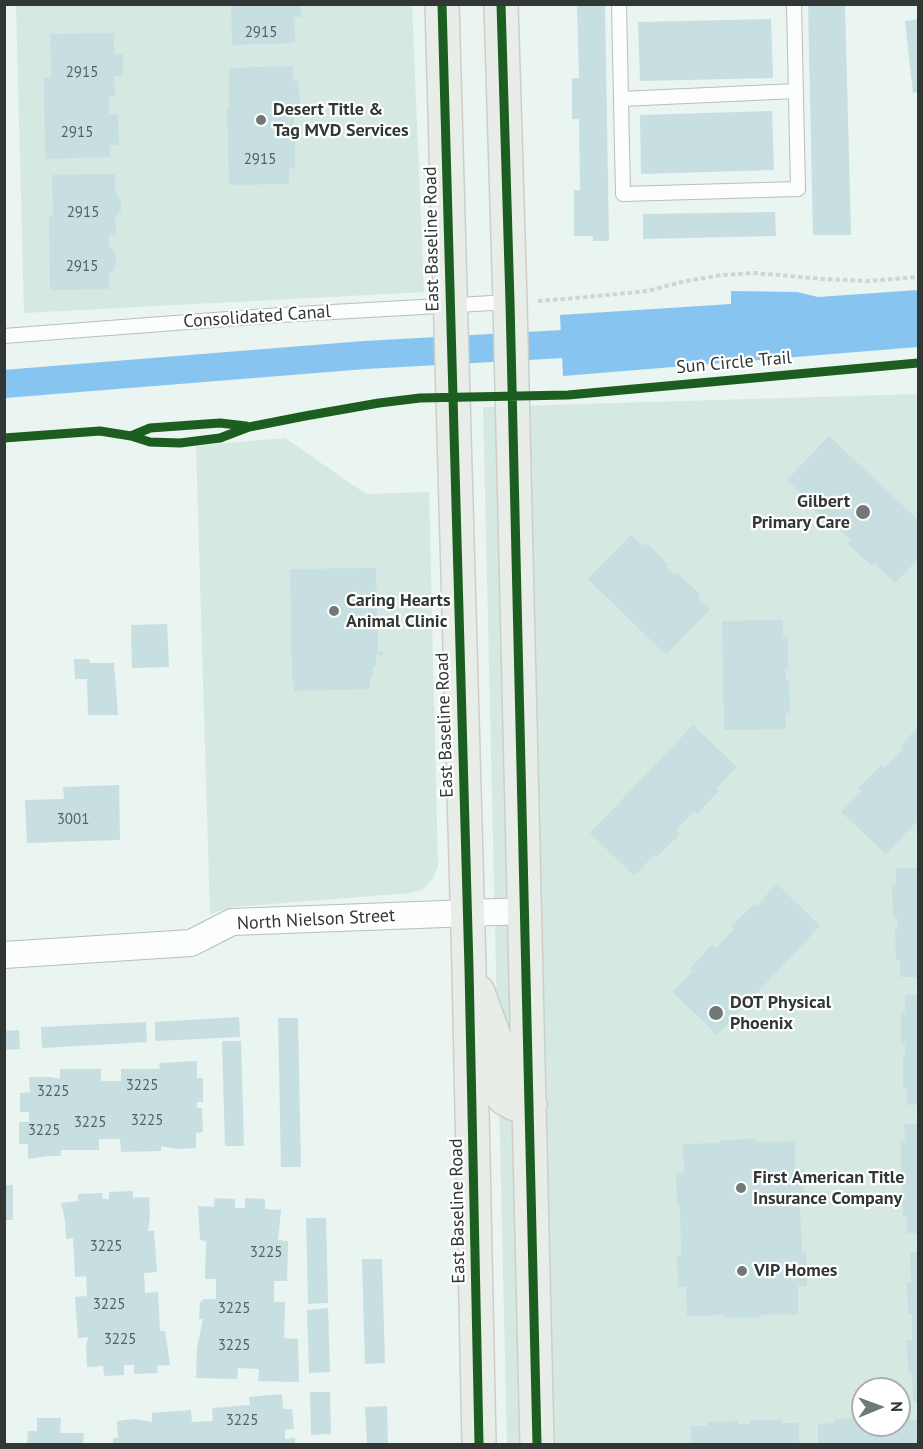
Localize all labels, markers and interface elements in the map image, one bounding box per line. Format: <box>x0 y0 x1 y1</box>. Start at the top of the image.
house number: 2915 <box>245 24 277 42</box>
house number: 2915 <box>66 64 98 82</box>
place label: Desert Title & Tag MVD Services <box>273 99 409 142</box>
marker: Desert Title & Tag MVD Services <box>254 113 268 127</box>
house number: 2915 <box>61 124 93 142</box>
house number: 2915 <box>244 151 276 169</box>
street label: East Baseline Road <box>420 166 444 312</box>
house number: 2915 <box>67 204 99 222</box>
house number: 2915 <box>66 258 98 276</box>
street label: Consolidated Canal <box>183 301 331 333</box>
street label: Sun Circle Trail <box>675 347 793 379</box>
place label: Gilbert Primary Care <box>752 491 850 534</box>
marker: Gilbert Primary Care <box>854 503 872 521</box>
place label: Caring Hearts Animal Clinic <box>346 590 450 632</box>
marker: Caring Hearts Animal Clinic <box>327 604 341 618</box>
street label: East Baseline Road <box>432 652 458 798</box>
house number: 3001 <box>57 811 89 829</box>
street label: North Nielson Street <box>236 905 396 935</box>
place label: DOT Physical Phoenix <box>730 992 831 1034</box>
marker: DOT Physical Phoenix <box>707 1004 725 1022</box>
house number: 3225 <box>126 1077 158 1095</box>
house number: 3225 <box>37 1083 69 1101</box>
house number: 3225 <box>131 1112 163 1130</box>
house number: 3225 <box>74 1114 106 1132</box>
house number: 3225 <box>28 1122 60 1140</box>
street label: East Baseline Road <box>446 1138 470 1284</box>
place label: First American Title Insurance Company <box>753 1167 904 1210</box>
marker: First American Title Insurance Company <box>734 1181 748 1195</box>
house number: 3225 <box>90 1238 122 1256</box>
house number: 3225 <box>250 1244 282 1262</box>
place label: VIP Homes <box>754 1260 837 1282</box>
marker: VIP Homes <box>735 1264 749 1278</box>
house number: 3225 <box>93 1296 125 1314</box>
house number: 3225 <box>218 1300 250 1318</box>
house number: 3225 <box>104 1331 136 1349</box>
house number: 3225 <box>218 1337 250 1355</box>
north arrow <box>851 1377 911 1437</box>
text: N <box>887 1401 907 1412</box>
house number: 3225 <box>226 1412 258 1430</box>

